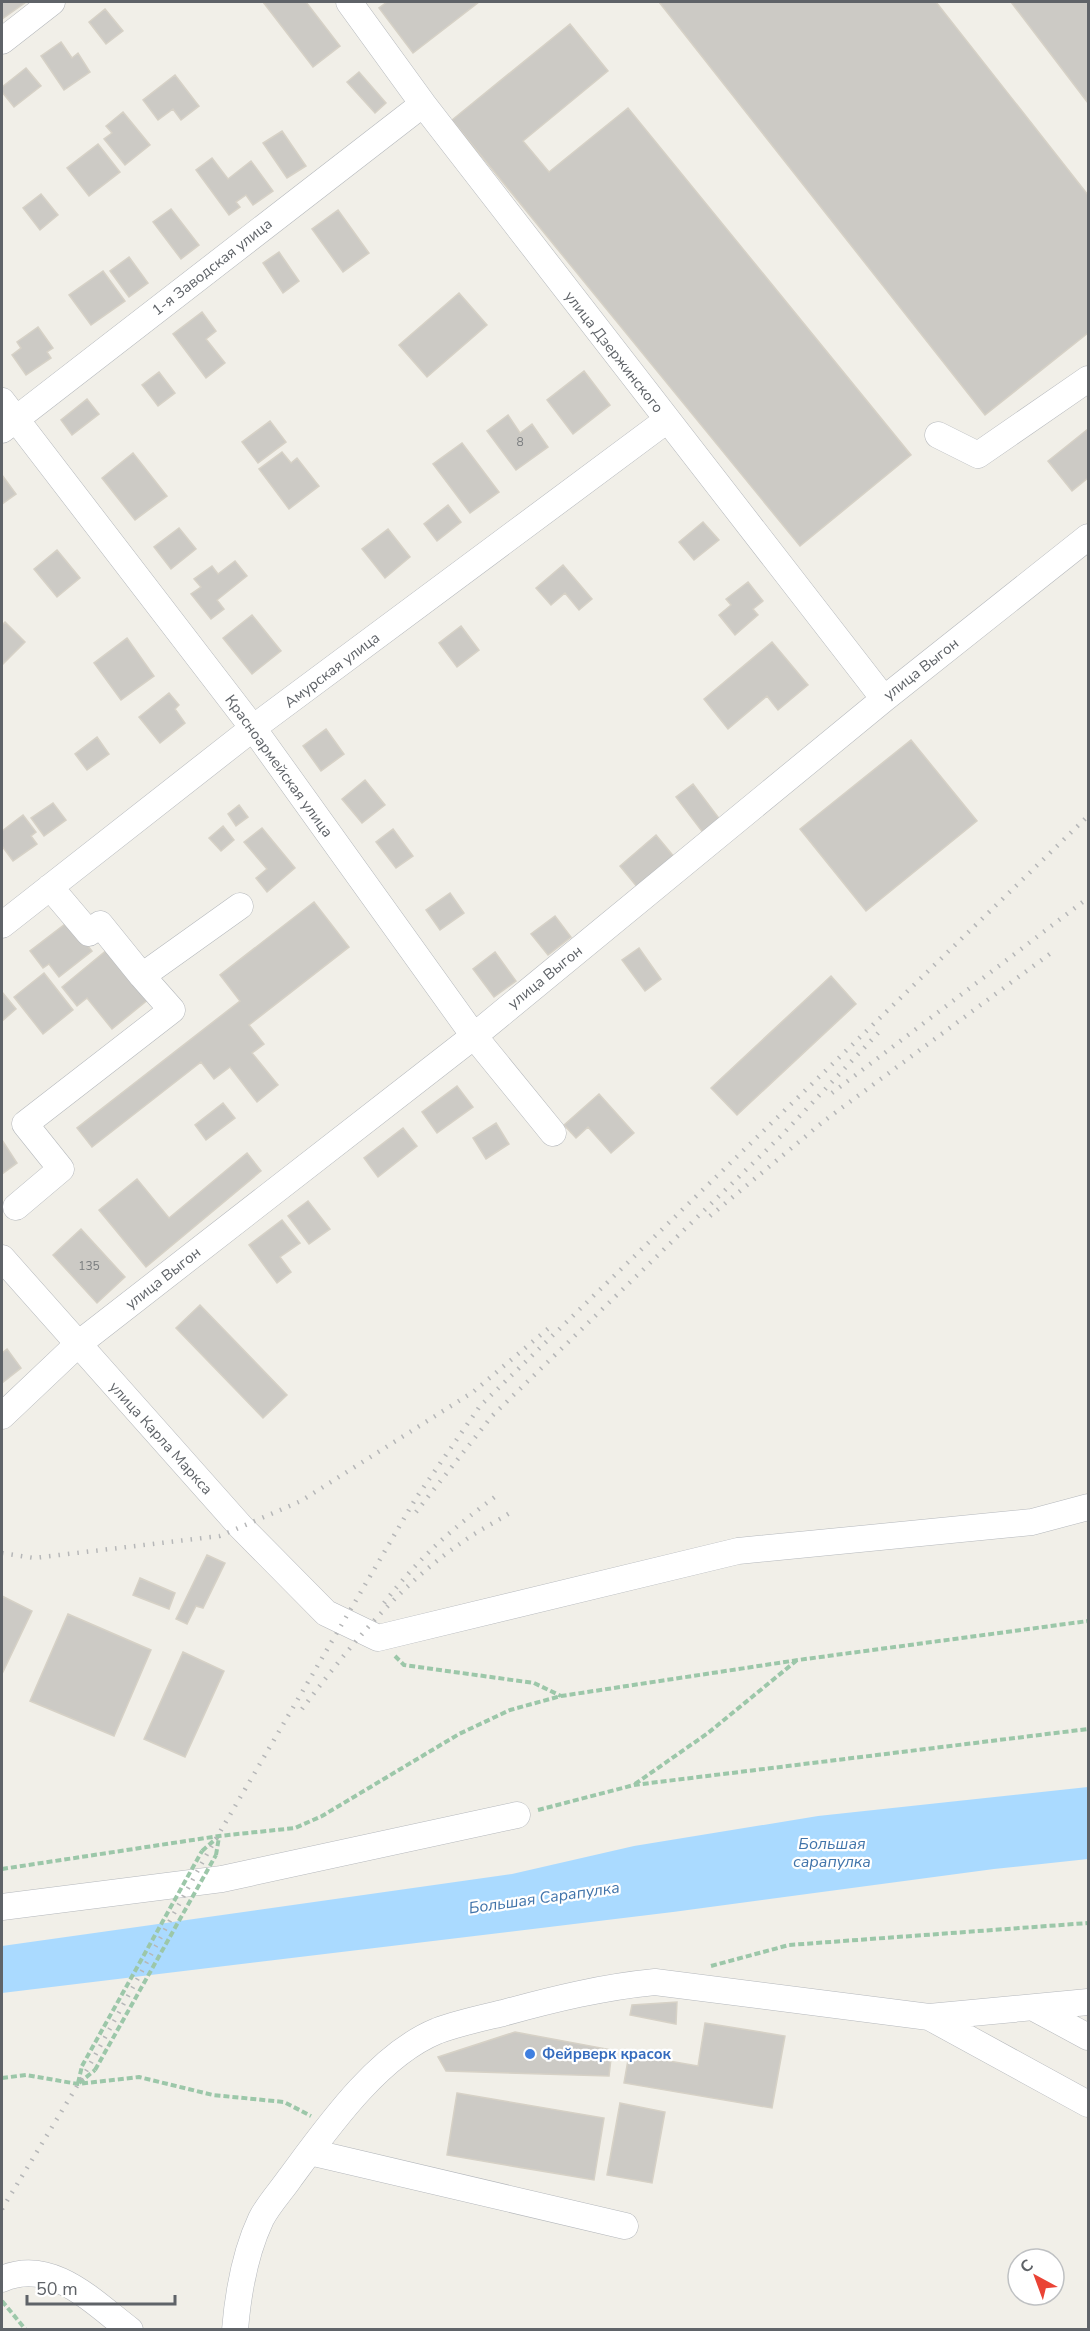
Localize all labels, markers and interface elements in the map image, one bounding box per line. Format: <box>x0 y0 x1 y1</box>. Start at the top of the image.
street label: 1-я Заводская улица <box>148 214 276 320</box>
street label: улица Дзержинского <box>560 287 668 417</box>
house number: 8 <box>516 434 524 450</box>
street label: Амурская улица <box>280 628 384 712</box>
street label: улица Выгон <box>879 633 963 705</box>
street label: Красноармейская улица <box>220 691 338 841</box>
street label: улица Выгон <box>503 941 587 1013</box>
street label: улица Выгон <box>121 1242 205 1314</box>
house number: 135 <box>78 1258 100 1274</box>
street label: улица Карла Маркса <box>105 1377 217 1499</box>
water label: Большая сарапулка <box>793 1833 871 1873</box>
water label: Большая Сарапулка <box>467 1877 621 1919</box>
place label: Фейрверк красок <box>542 2044 672 2064</box>
marker: Фейрверк красок <box>523 2047 537 2061</box>
north arrow <box>1006 2247 1066 2307</box>
text: С <box>1015 2254 1038 2278</box>
scale bar <box>27 2268 176 2306</box>
text: 50 m <box>36 2277 78 2301</box>

